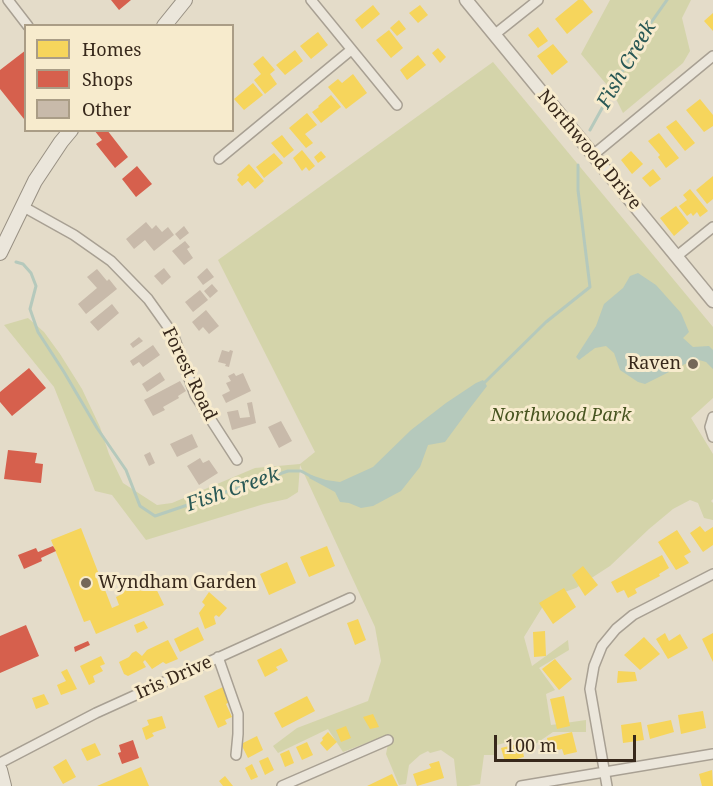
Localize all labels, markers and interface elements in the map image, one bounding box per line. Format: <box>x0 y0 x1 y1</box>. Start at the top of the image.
water label: Fish Creek <box>592 17 662 113</box>
legend <box>24 24 234 132</box>
text: Homes <box>82 37 141 61</box>
text: Shops <box>82 67 133 91</box>
street label: Northwood Drive <box>533 86 645 214</box>
text: Other <box>82 97 131 121</box>
street label: Forest Road <box>157 324 221 424</box>
place label: Raven <box>627 353 681 375</box>
marker: Raven <box>686 357 700 371</box>
park label: Northwood Park <box>491 405 631 427</box>
water label: Fish Creek <box>183 463 283 517</box>
place label: Wyndham Garden <box>98 572 257 594</box>
marker: Wyndham Garden <box>79 576 93 590</box>
street label: Iris Drive <box>133 652 215 704</box>
scale bar <box>497 723 640 761</box>
text: 100 m <box>505 733 557 757</box>

